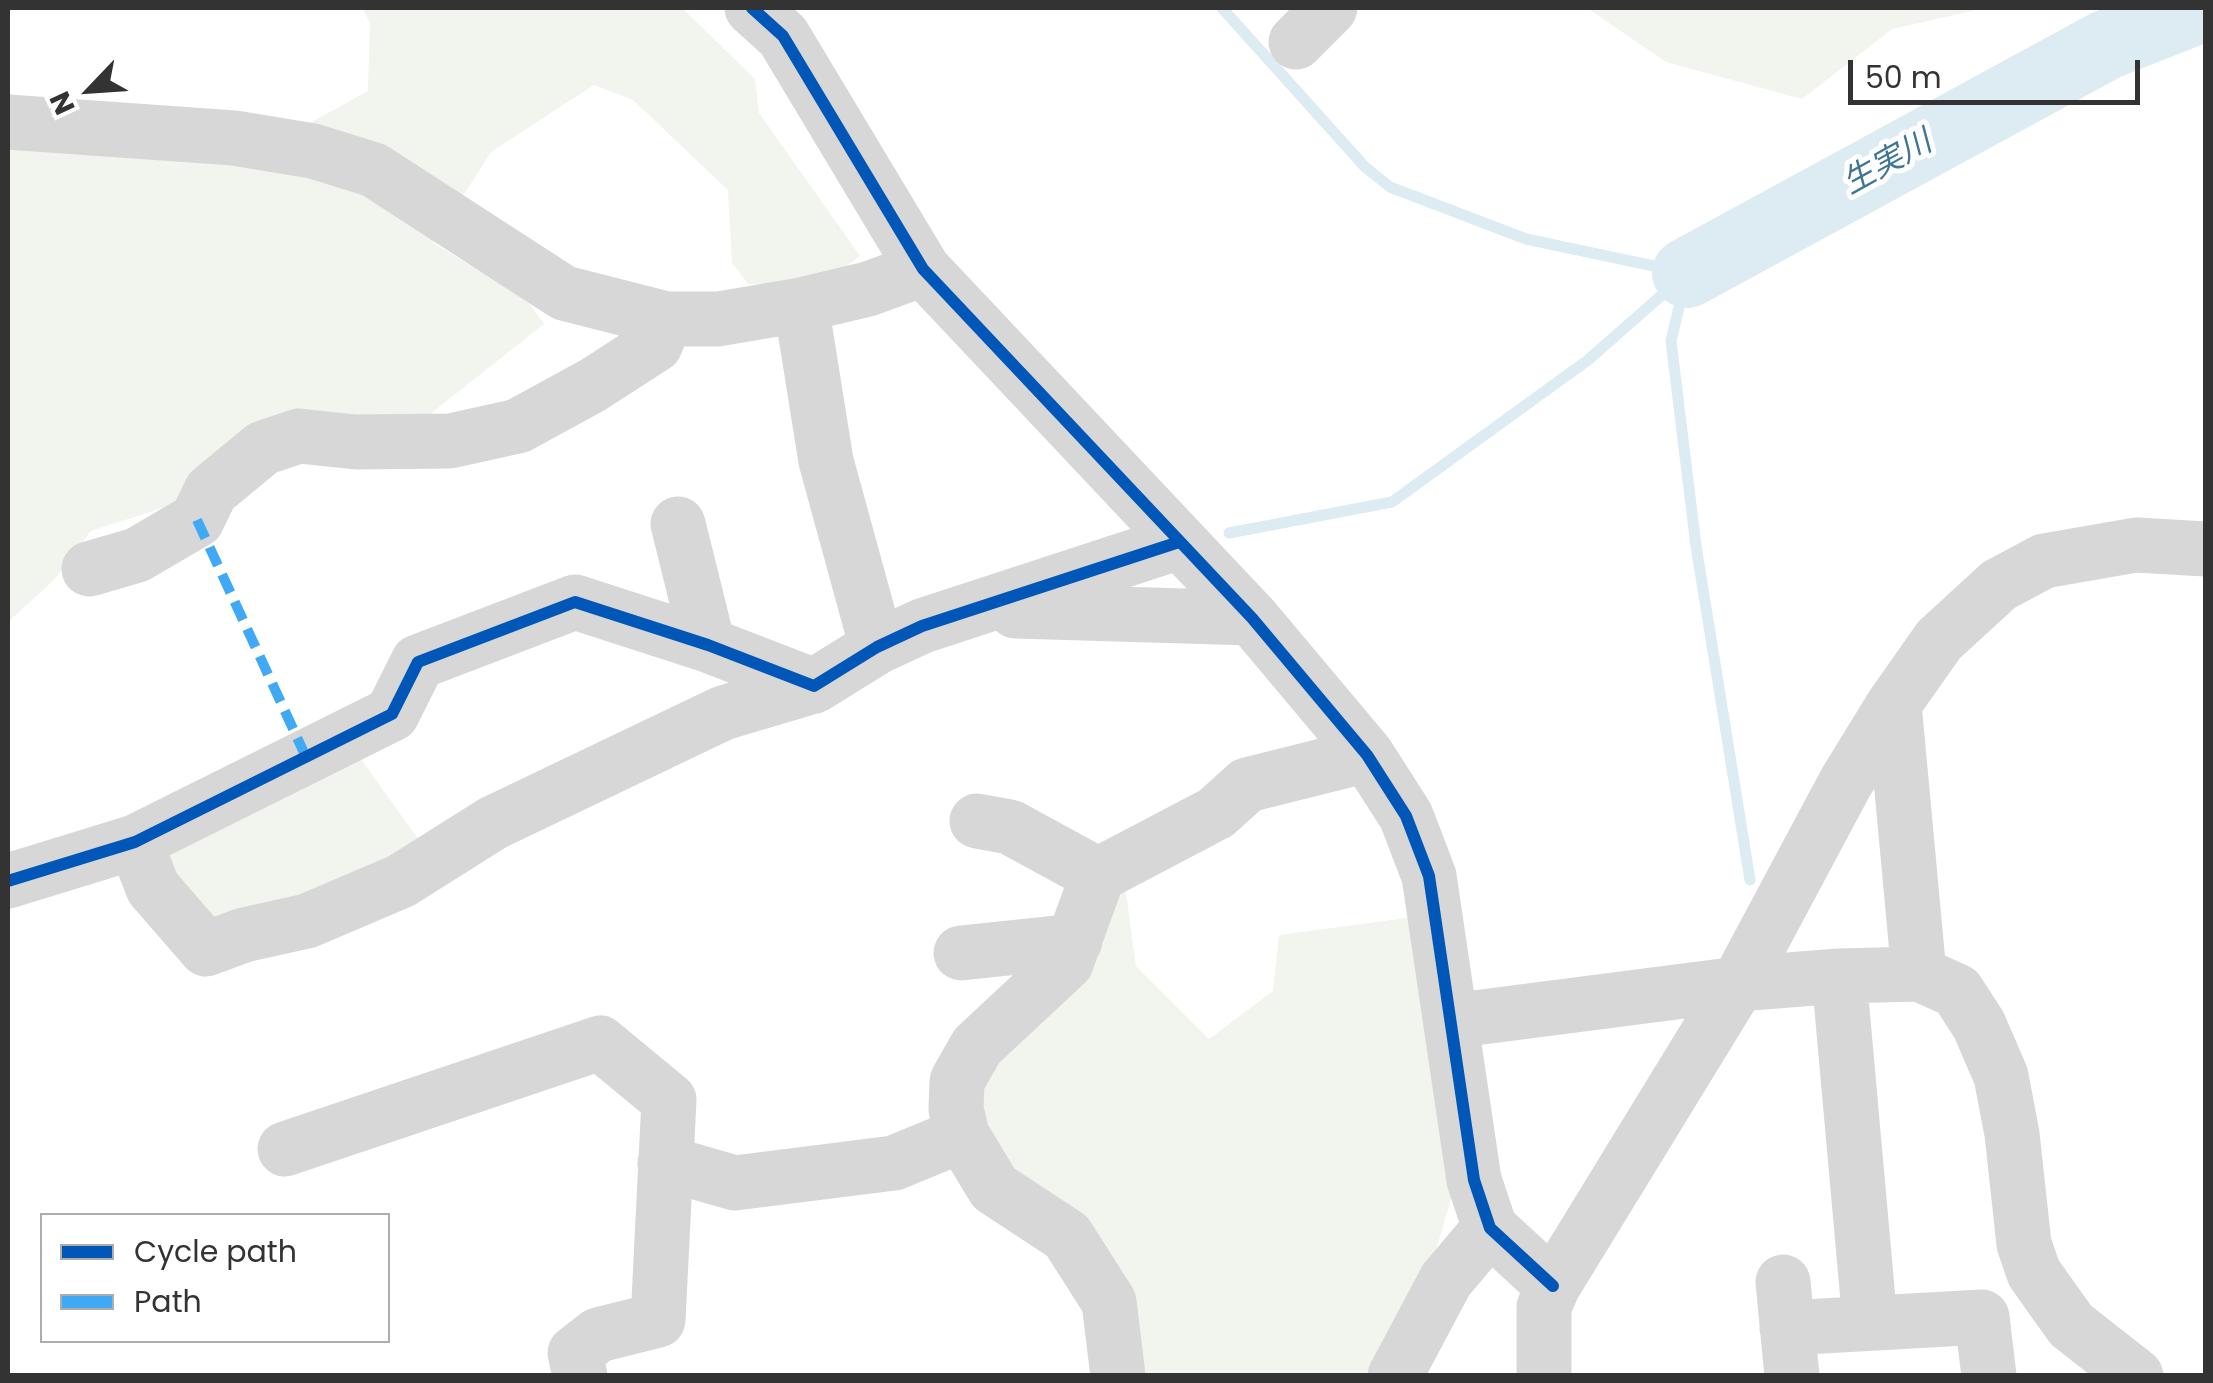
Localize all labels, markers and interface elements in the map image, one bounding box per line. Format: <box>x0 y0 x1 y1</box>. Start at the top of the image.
north arrow <box>40 40 140 140</box>
scale bar <box>1853 40 2146 102</box>
text: 50 m <box>1865 56 1942 99</box>
text: N <box>40 85 84 121</box>
water label: 生実川 <box>1837 124 1939 204</box>
legend <box>40 1213 390 1343</box>
text: Cycle path <box>134 1230 297 1273</box>
text: Path <box>134 1280 202 1323</box>

